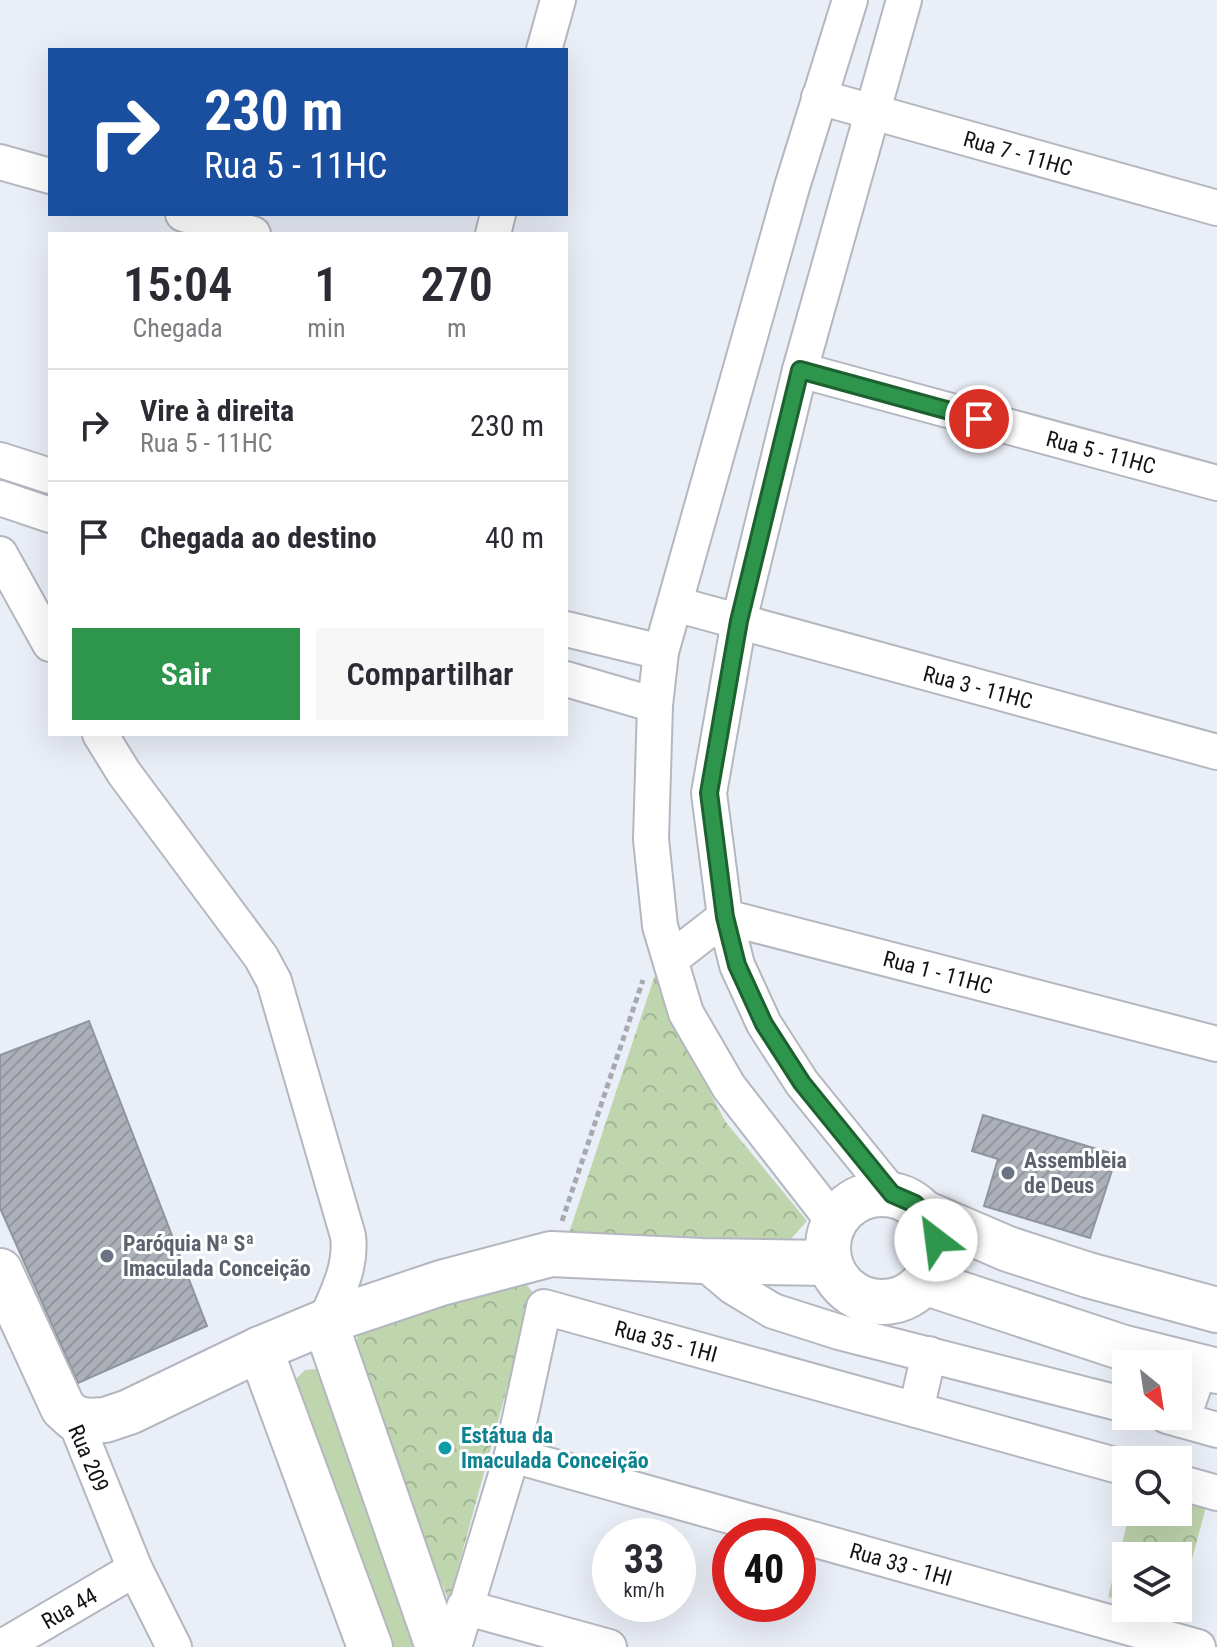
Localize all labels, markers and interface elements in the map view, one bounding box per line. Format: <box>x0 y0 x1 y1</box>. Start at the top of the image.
text: 230 m <box>204 78 343 144</box>
icon: right <box>72 80 176 184</box>
street label: Rua 7 - 11HC <box>961 126 1075 181</box>
text: Rua 5 - 11HC <box>204 145 388 187</box>
text: 15:04 <box>123 256 232 313</box>
text: 1 <box>314 256 338 313</box>
text: 270 <box>421 256 493 313</box>
text: Chegada <box>133 313 223 343</box>
text: min <box>307 313 345 343</box>
text: m <box>447 313 467 343</box>
pin <box>945 385 1013 453</box>
text: Vire à direita <box>140 393 294 428</box>
icon: arrive <box>957 397 1001 441</box>
icon: right <box>72 403 116 447</box>
text: 230 m <box>470 408 544 443</box>
street label: Rua 5 - 11HC <box>1043 426 1158 479</box>
text: Rua 5 - 11HC <box>140 428 273 458</box>
icon: arrive <box>72 515 116 559</box>
text: Chegada ao destino <box>140 520 377 555</box>
text: 40 m <box>485 520 544 555</box>
button: Sair <box>72 628 300 720</box>
button: Compartilhar <box>316 628 544 720</box>
street label: Rua 3 - 11HC <box>920 661 1035 714</box>
street label: Rua 1 - 11HC <box>880 946 995 999</box>
place label: Assembleia de Deus <box>1024 1148 1127 1198</box>
marker: Assembleia de Deus <box>999 1164 1017 1182</box>
position arrow <box>894 1198 978 1282</box>
place label: Paróquia Nª Sª Imaculada Conceição <box>123 1231 311 1281</box>
marker: Paróquia Nª Sª Imaculada Conceição <box>98 1247 116 1265</box>
street label: Rua 35 - 1HI <box>612 1316 720 1367</box>
north arrow <box>1112 1350 1192 1430</box>
map controls <box>1112 1350 1192 1622</box>
street label: Rua 209 <box>63 1421 114 1496</box>
place label: Estátua da Imaculada Conceição <box>461 1423 649 1473</box>
marker: Estátua da Imaculada Conceição <box>436 1439 454 1457</box>
button: search <box>1112 1446 1192 1526</box>
speed limit sign: 40 <box>712 1518 816 1622</box>
text: 33 <box>624 1536 664 1583</box>
street label: Rua 33 - 1HI <box>847 1538 955 1591</box>
button: layers <box>1112 1542 1192 1622</box>
text: km/h <box>623 1578 665 1602</box>
street label: Rua 44 <box>37 1583 101 1634</box>

